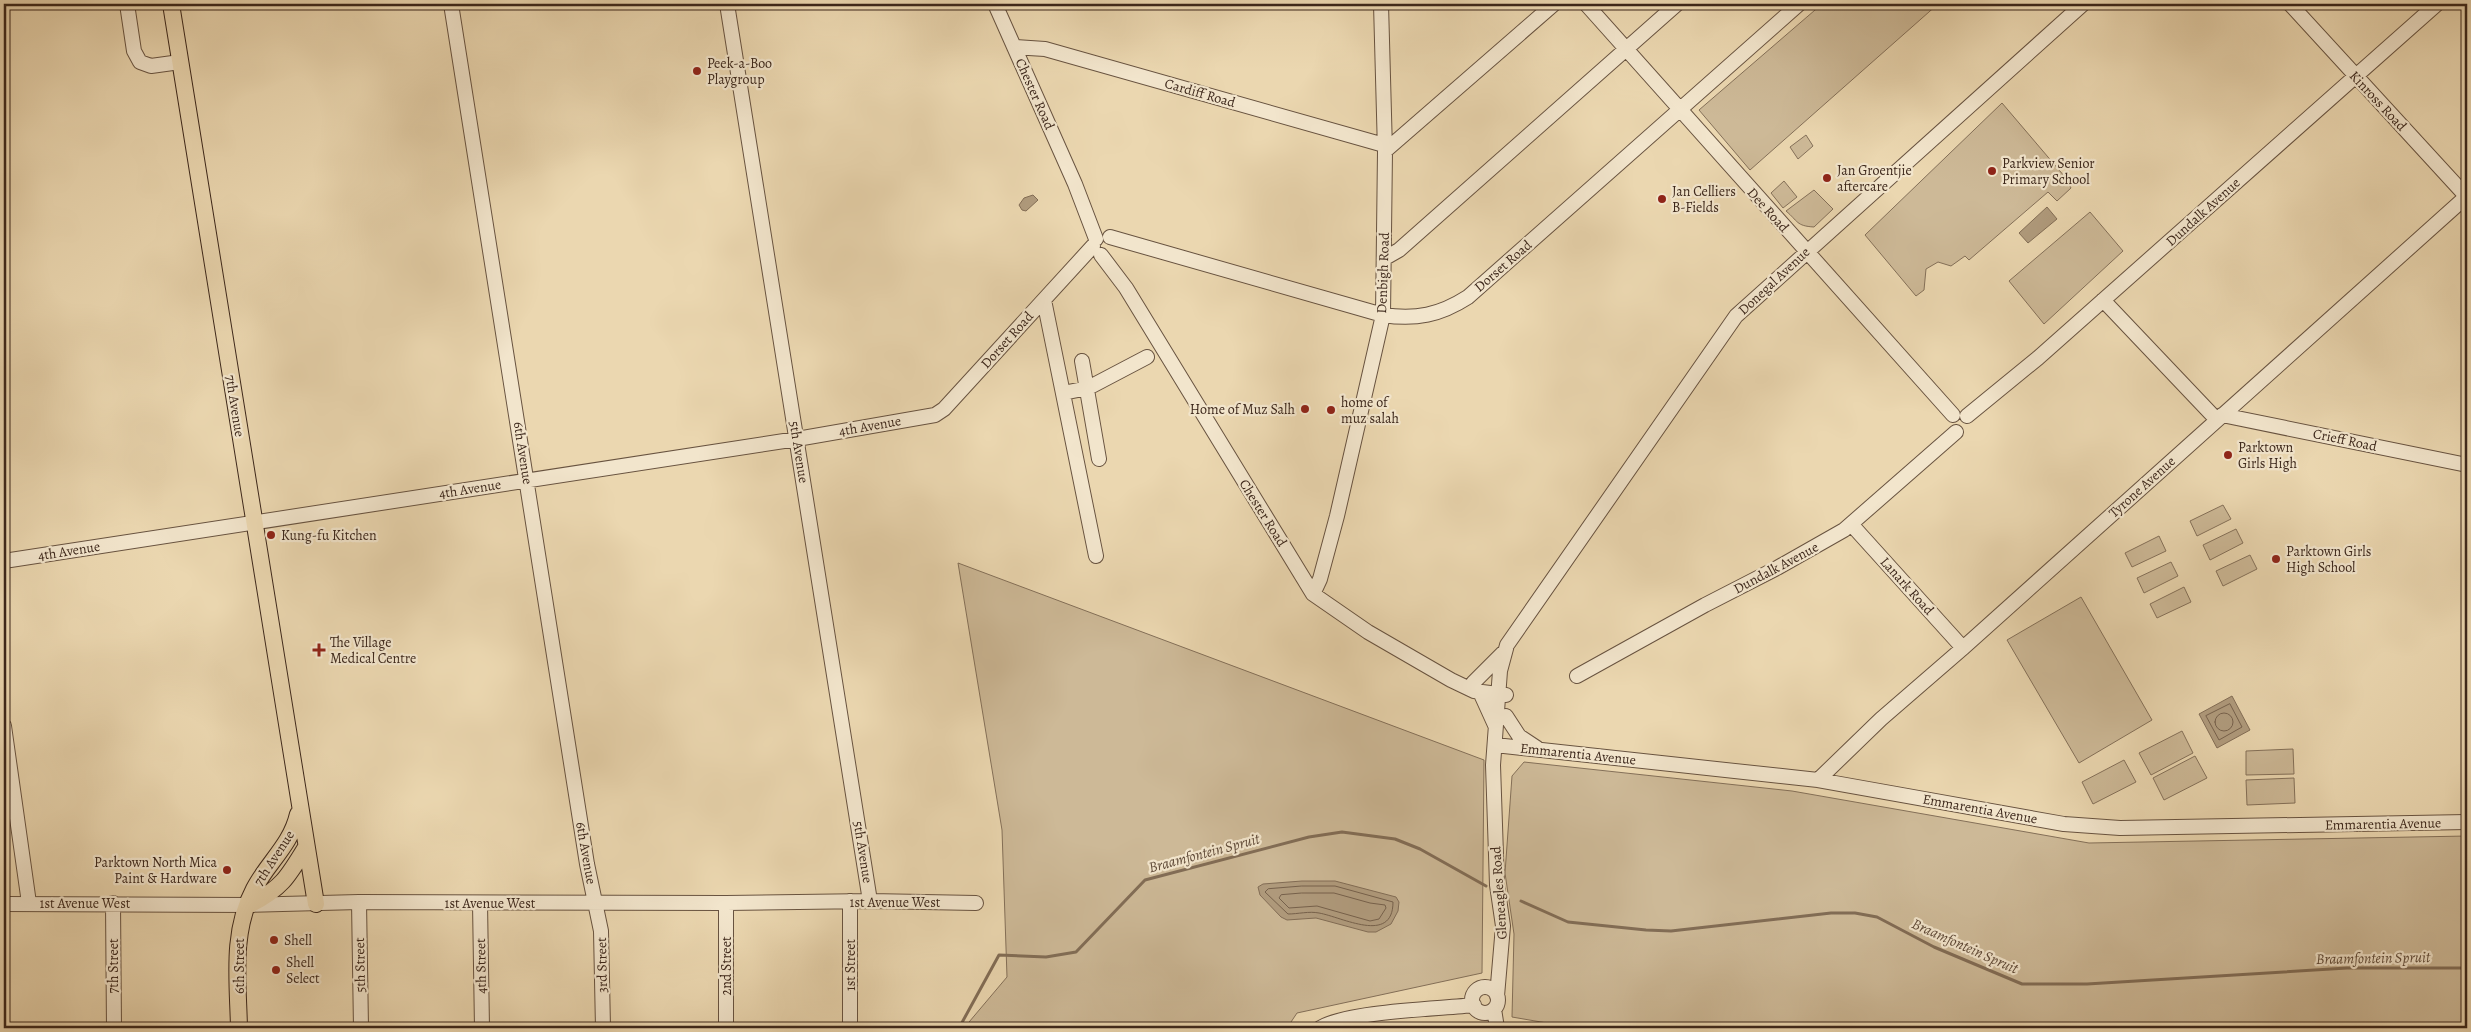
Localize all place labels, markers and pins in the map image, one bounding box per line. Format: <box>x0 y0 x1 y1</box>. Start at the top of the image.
place label: Peek-a-Boo Playgroup <box>707 54 772 89</box>
marker: Peek-a-Boo Playgroup <box>691 65 703 77</box>
place label: Parkview Senior Primary School <box>2002 154 2095 189</box>
place label: Jan Groentjie aftercare <box>1837 161 1912 196</box>
marker: Parkview Senior Primary School <box>1986 165 1998 177</box>
marker: Jan Groentjie aftercare <box>1821 172 1833 184</box>
place label: Jan Celliers B-Fields <box>1672 182 1736 217</box>
marker: Jan Celliers B-Fields <box>1656 193 1668 205</box>
place label: home of muz salah <box>1341 393 1400 428</box>
place label: Home of Muz Salh <box>1190 400 1296 419</box>
marker: Home of Muz Salh <box>1299 403 1311 415</box>
marker: home of muz salah <box>1325 404 1337 416</box>
place label: Parktown Girls High <box>2238 438 2298 473</box>
marker: Parktown Girls High <box>2222 449 2234 461</box>
place label: Kung-fu Kitchen <box>281 526 377 545</box>
marker: Kung-fu Kitchen <box>265 529 277 541</box>
place label: Parktown Girls High School <box>2286 542 2371 577</box>
marker: Parktown Girls High School <box>2270 553 2282 565</box>
place label: The Village Medical Centre <box>330 633 416 668</box>
marker: The Village Medical Centre <box>312 643 326 657</box>
place label: Parktown North Mica Paint & Hardware <box>94 853 217 888</box>
marker: Parktown North Mica Paint & Hardware <box>221 864 233 876</box>
place label: Shell <box>284 931 312 950</box>
marker: Shell <box>268 934 280 946</box>
place label: Shell Select <box>286 953 320 988</box>
marker: Shell Select <box>270 964 282 976</box>

